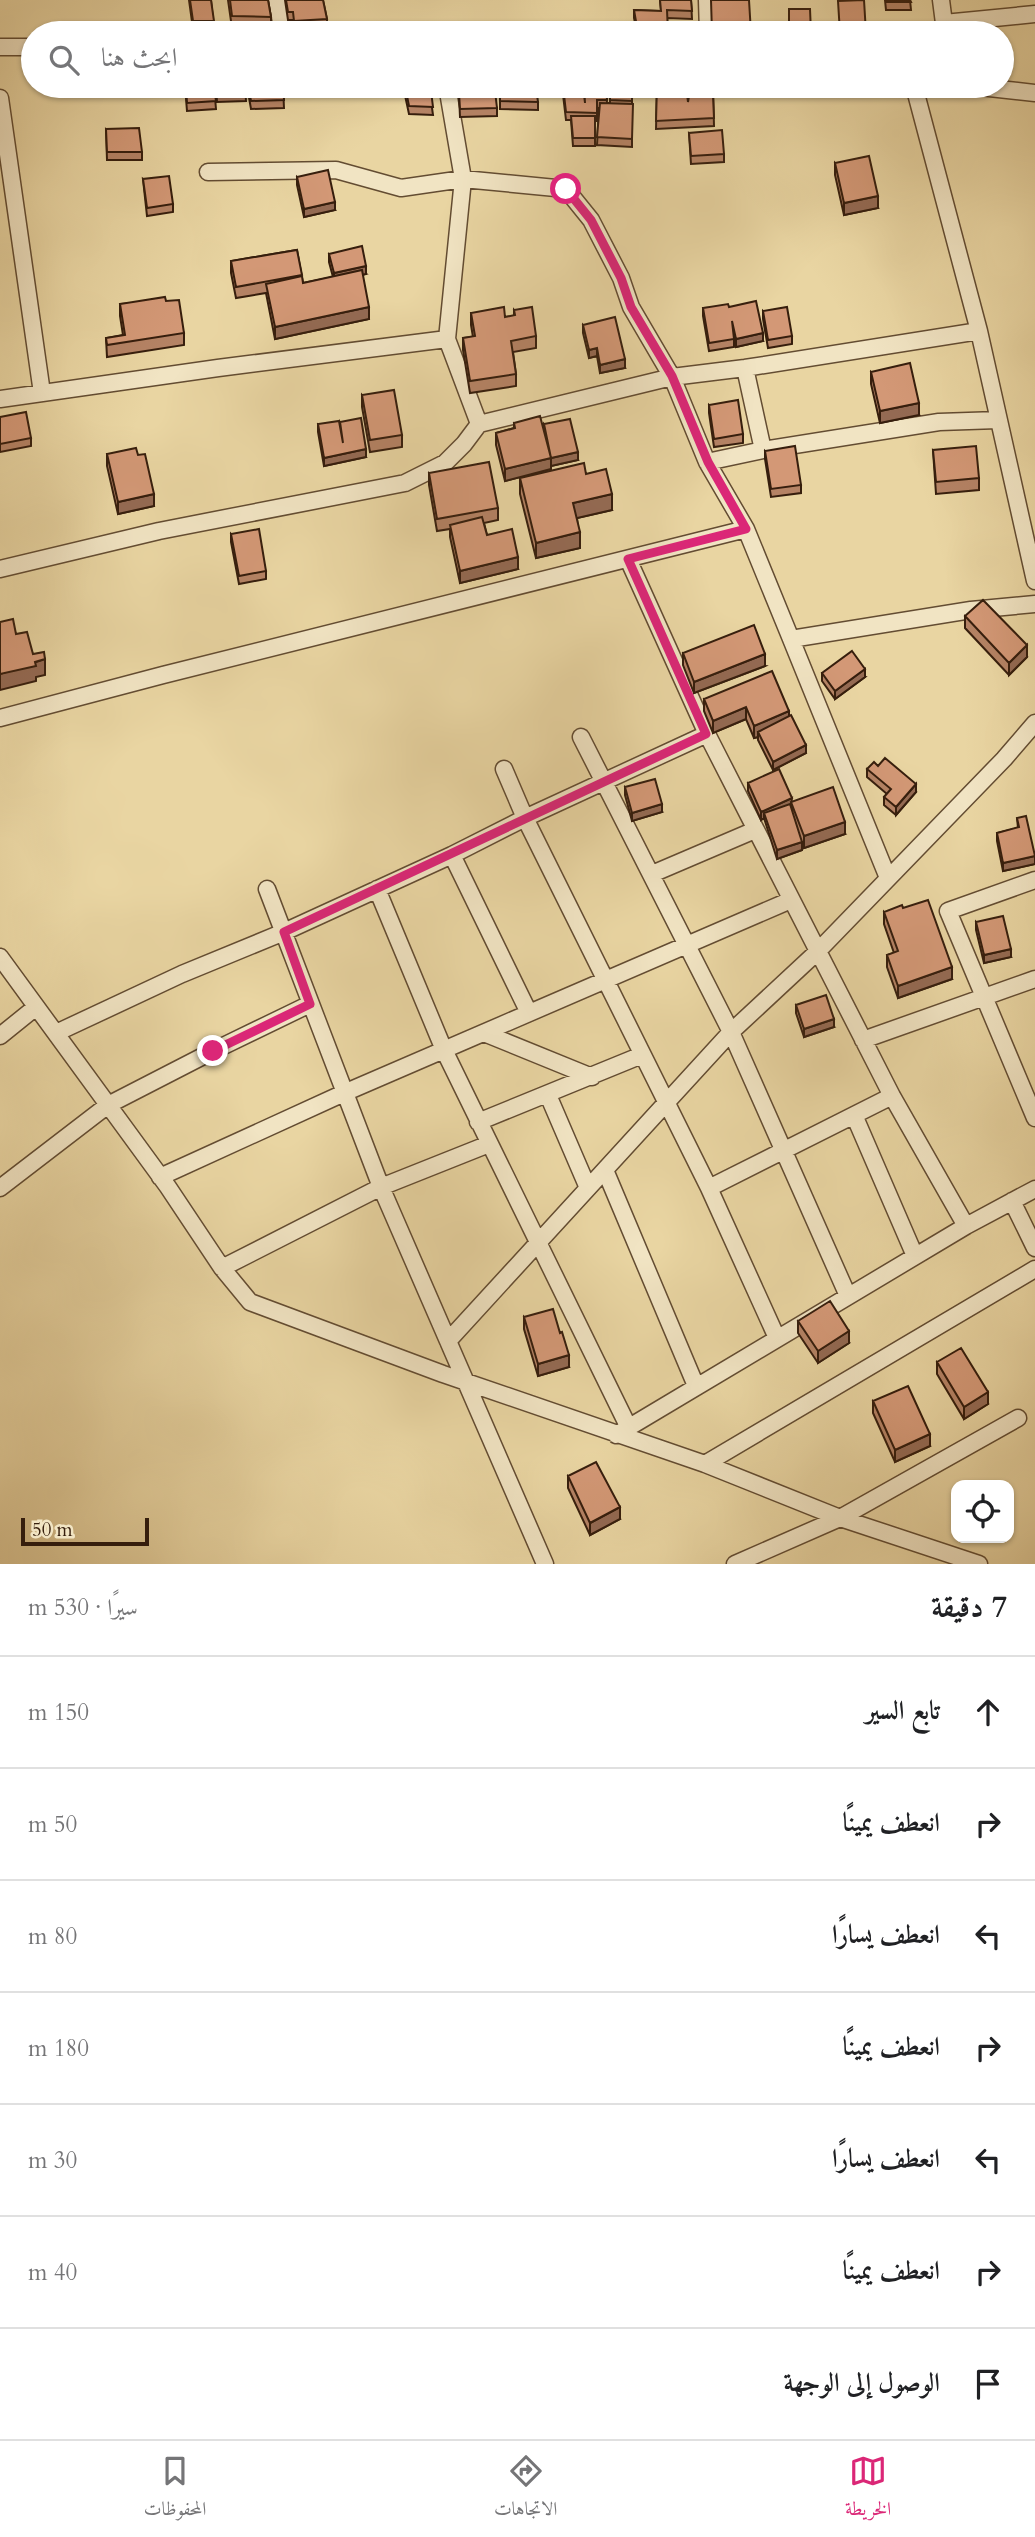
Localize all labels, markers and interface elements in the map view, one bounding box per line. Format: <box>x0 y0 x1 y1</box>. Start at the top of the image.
search box <box>21 21 1014 98</box>
text: ابحث هنا <box>101 40 177 75</box>
icon: search <box>45 41 83 79</box>
route start <box>550 173 581 204</box>
route end <box>197 1035 228 1066</box>
map controls <box>951 1480 1014 1543</box>
button: locate <box>951 1480 1014 1543</box>
scale bar <box>21 1515 149 1547</box>
text: 50 m <box>32 1517 73 1543</box>
text: 7 دقيقة <box>931 1587 1007 1628</box>
text: سيرًا · 530 m <box>28 1592 138 1623</box>
text: تابع السير <box>865 1693 940 1728</box>
icon: ahead <box>969 1693 1007 1731</box>
text: 150 m <box>28 1697 89 1728</box>
text: انعطف يمينًا <box>842 1805 940 1840</box>
icon: right <box>969 1805 1007 1843</box>
text: 50 m <box>28 1809 77 1840</box>
text: انعطف يسارًا <box>832 1917 940 1952</box>
icon: left <box>969 1917 1007 1955</box>
text: 80 m <box>28 1921 77 1952</box>
text: انعطف يمينًا <box>842 2029 940 2064</box>
icon: right <box>969 2029 1007 2067</box>
text: 180 m <box>28 2033 89 2064</box>
text: انعطف يسارًا <box>832 2141 940 2176</box>
icon: left <box>969 2141 1007 2179</box>
text: 30 m <box>28 2145 77 2176</box>
text: انعطف يمينًا <box>842 2253 940 2288</box>
icon: right <box>969 2253 1007 2291</box>
text: 40 m <box>28 2257 77 2288</box>
text: الوصول إلى الوجهة <box>784 2365 940 2400</box>
icon: arrive <box>969 2365 1007 2403</box>
tab: المحفوظات <box>144 2452 206 2527</box>
tab: الاتجاهات <box>494 2452 557 2527</box>
tab: الخريطة <box>845 2452 891 2527</box>

